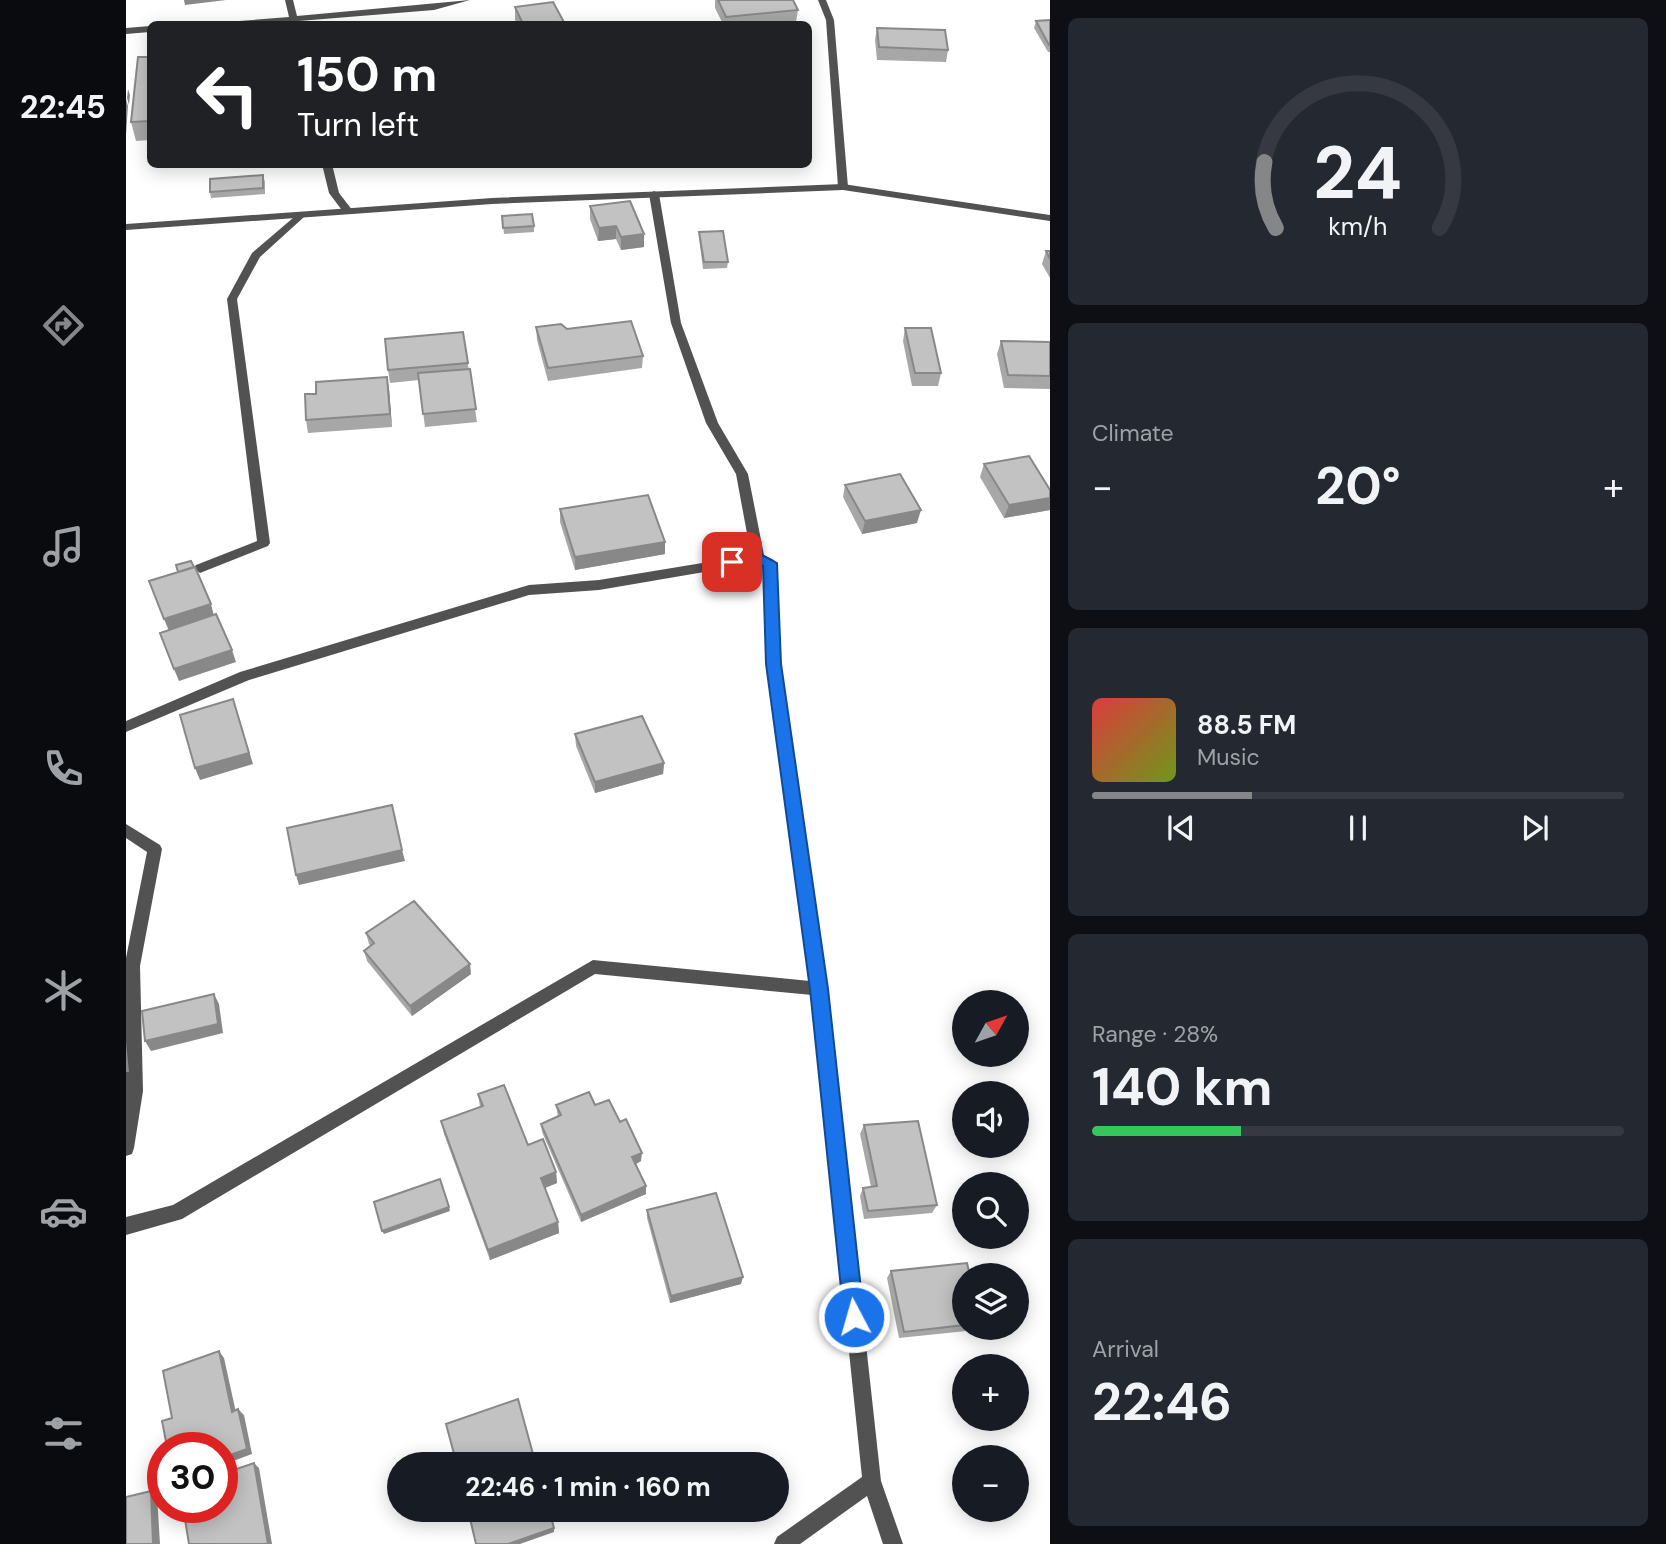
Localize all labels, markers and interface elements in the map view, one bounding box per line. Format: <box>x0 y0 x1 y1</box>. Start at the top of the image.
text: 150 m <box>297 42 437 106</box>
icon: left <box>182 49 273 140</box>
text: 22:45 <box>20 86 106 128</box>
text: Turn left <box>297 104 419 146</box>
text: 24 <box>1314 126 1402 221</box>
text: km/h <box>1328 209 1388 242</box>
icon: directions <box>39 301 88 350</box>
text: Climate <box>1092 418 1174 448</box>
text: 20° <box>1315 452 1401 520</box>
text: − <box>1092 462 1113 512</box>
text: + <box>1603 462 1624 512</box>
icon: music <box>39 522 88 571</box>
pin <box>702 532 762 592</box>
icon: arrive <box>713 543 751 581</box>
text: 88.5 FM <box>1197 708 1296 742</box>
text: Music <box>1197 742 1260 772</box>
icon: phone <box>39 744 88 793</box>
icon: previous <box>1162 809 1200 847</box>
icon: pause <box>1339 809 1377 847</box>
icon: next <box>1516 809 1554 847</box>
icon: climate <box>39 966 88 1015</box>
north arrow <box>952 990 1029 1068</box>
map controls <box>952 990 1029 1522</box>
text: Range · 28% <box>1092 1019 1218 1049</box>
text: 140 km <box>1092 1053 1273 1121</box>
button: sound <box>952 1081 1029 1158</box>
button: search <box>952 1172 1029 1249</box>
icon: car <box>39 1187 88 1236</box>
button: layers <box>952 1263 1029 1340</box>
position arrow <box>817 1280 891 1354</box>
text: Arrival <box>1092 1334 1159 1364</box>
button: + <box>952 1354 1029 1431</box>
text: 22:46 <box>1092 1368 1232 1436</box>
icon: filters <box>39 1409 88 1458</box>
speed limit sign: 30 <box>147 1432 238 1523</box>
button: − <box>952 1445 1029 1522</box>
text: 22:46 · 1 min · 160 m <box>465 1470 711 1504</box>

